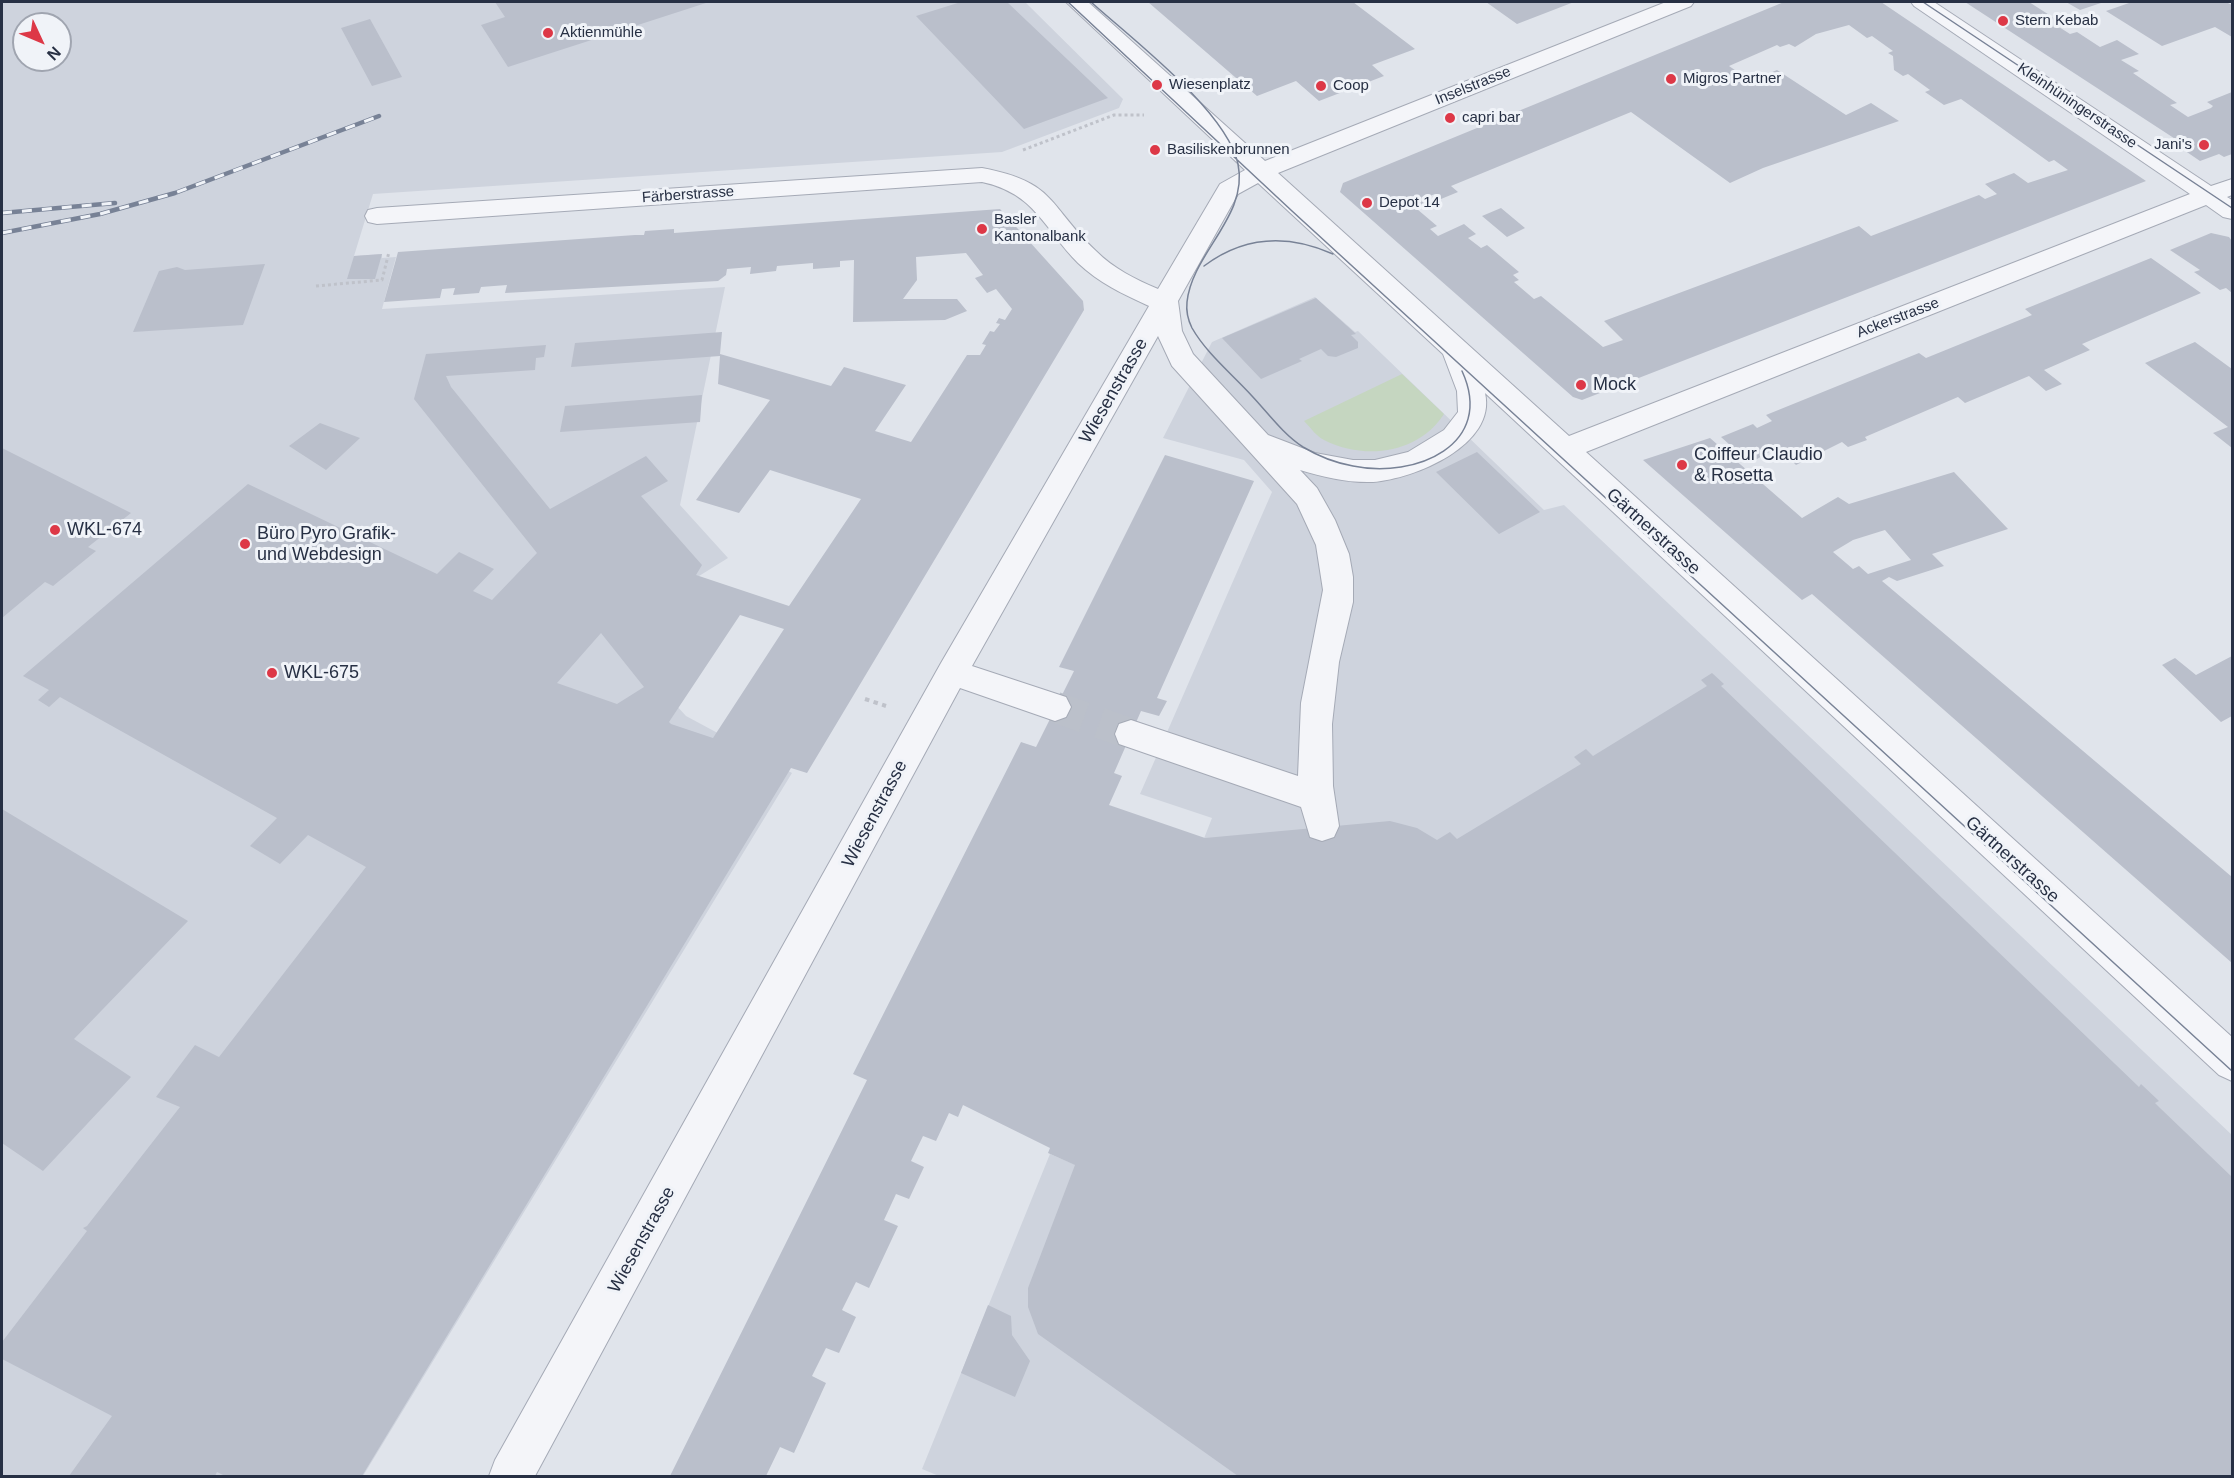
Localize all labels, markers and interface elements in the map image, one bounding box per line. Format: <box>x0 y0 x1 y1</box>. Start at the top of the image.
north arrow <box>12 12 72 72</box>
place label: Stern Kebab <box>2015 12 2098 30</box>
marker: Stern Kebab <box>1996 14 2010 28</box>
place label: Aktienmühle <box>560 24 643 42</box>
marker: Aktienmühle <box>541 26 555 40</box>
text: N <box>44 43 64 64</box>
street label: Kleinhüningerstrasse <box>2014 59 2140 153</box>
street label: Inselstrasse <box>1433 63 1513 109</box>
place label: Migros Partner <box>1683 70 1781 88</box>
marker: Migros Partner <box>1664 72 1678 86</box>
place label: Wiesenplatz <box>1169 76 1251 94</box>
place label: Coop <box>1333 77 1369 95</box>
marker: Wiesenplatz <box>1150 78 1164 92</box>
marker: Coop <box>1314 79 1328 93</box>
place label: capri bar <box>1462 109 1520 127</box>
marker: capri bar <box>1443 111 1457 125</box>
place label: Jani's <box>2154 136 2192 154</box>
marker: Jani's <box>2197 138 2211 152</box>
place label: Basiliskenbrunnen <box>1167 141 1290 159</box>
marker: Basiliskenbrunnen <box>1148 143 1162 157</box>
street label: Färberstrasse <box>641 183 735 207</box>
place label: Depot 14 <box>1379 194 1440 212</box>
marker: Depot 14 <box>1360 196 1374 210</box>
place label: Basler Kantonalbank <box>994 211 1086 246</box>
marker: Basler Kantonalbank <box>975 222 989 236</box>
street label: Ackerstrasse <box>1854 294 1942 342</box>
street label: Wiesenstrasse <box>1075 334 1153 448</box>
place label: Mock <box>1593 374 1636 396</box>
marker: Mock <box>1574 378 1588 392</box>
place label: Coiffeur Claudio & Rosetta <box>1694 444 1823 486</box>
marker: Coiffeur Claudio & Rosetta <box>1675 458 1689 472</box>
street label: Gärtnerstrasse <box>1602 484 1704 580</box>
place label: WKL-674 <box>67 519 142 541</box>
marker: WKL-674 <box>48 523 62 537</box>
place label: Büro Pyro Grafik- und Webdesign <box>257 523 396 566</box>
marker: Büro Pyro Grafik- und Webdesign <box>238 537 252 551</box>
place label: WKL-675 <box>284 662 359 684</box>
marker: WKL-675 <box>265 666 279 680</box>
street label: Wiesenstrasse <box>838 757 912 871</box>
street label: Gärtnerstrasse <box>1961 812 2063 908</box>
street label: Wiesenstrasse <box>604 1183 680 1297</box>

